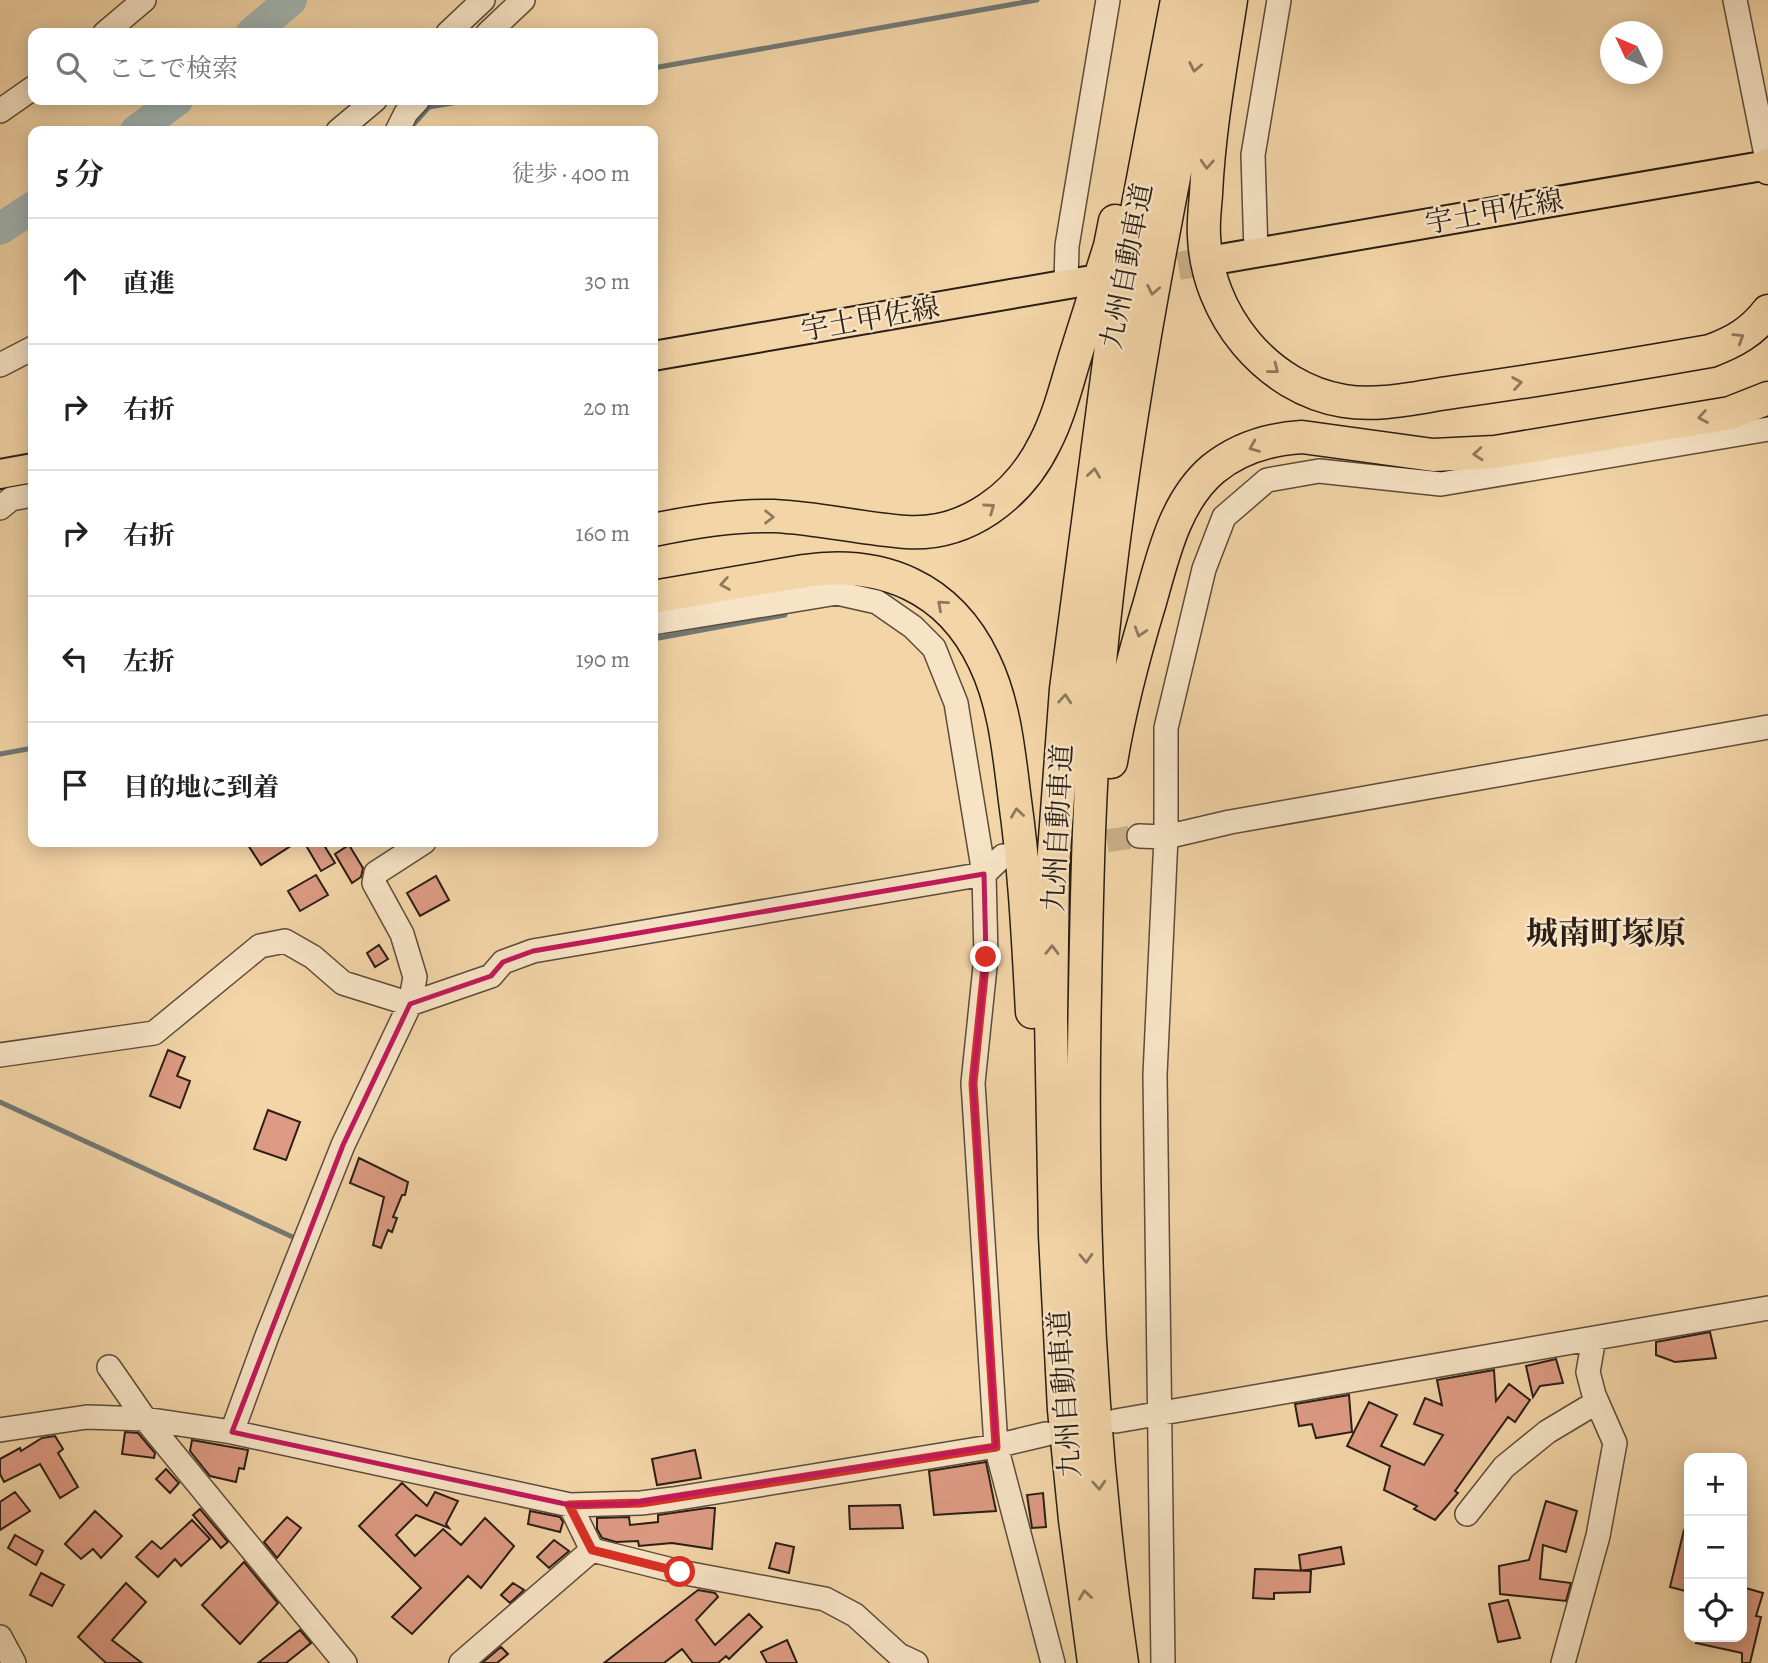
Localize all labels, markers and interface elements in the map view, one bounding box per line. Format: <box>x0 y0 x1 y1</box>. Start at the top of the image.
north arrow <box>1600 21 1663 84</box>
search box <box>28 28 658 105</box>
icon: search <box>52 48 90 86</box>
text: ここで検索 <box>108 51 238 86</box>
one-way arrow <box>1189 61 1204 73</box>
text: 5 分 <box>56 154 104 194</box>
text: 徒歩 · 400 m <box>512 158 630 189</box>
one-way arrow <box>1200 159 1215 170</box>
street label: 九州自動車道 <box>1092 180 1162 352</box>
street label: 宇土甲佐線 <box>1422 181 1566 243</box>
icon: ahead <box>56 262 94 300</box>
text: 直進 <box>123 266 175 301</box>
text: 30 m <box>584 266 630 297</box>
one-way arrow <box>1146 284 1161 296</box>
street label: 宇土甲佐線 <box>798 288 942 350</box>
one-way arrow <box>1731 334 1744 347</box>
one-way arrow <box>1267 361 1279 374</box>
one-way arrow <box>1511 375 1523 390</box>
icon: right <box>56 388 94 426</box>
text: 右折 <box>123 392 175 427</box>
text: 20 m <box>583 392 630 423</box>
one-way arrow <box>1697 409 1709 424</box>
one-way arrow <box>1248 438 1260 452</box>
one-way arrow <box>1473 446 1484 461</box>
one-way arrow <box>1087 467 1102 479</box>
one-way arrow <box>982 504 995 516</box>
one-way arrow <box>764 509 775 525</box>
icon: right <box>56 514 94 552</box>
text: 右折 <box>123 518 175 553</box>
text: 160 m <box>576 518 630 549</box>
one-way arrow <box>719 576 731 591</box>
one-way arrow <box>937 601 950 613</box>
one-way arrow <box>1134 626 1149 638</box>
icon: left <box>56 640 94 678</box>
text: 左折 <box>123 644 175 679</box>
text: 190 m <box>576 644 630 675</box>
one-way arrow <box>1057 693 1072 704</box>
street label: 九州自動車道 <box>1035 743 1081 913</box>
icon: arrive <box>56 766 94 804</box>
text: 目的地に到着 <box>123 770 279 805</box>
one-way arrow <box>1010 807 1025 819</box>
district label: 城南町塚原 <box>1526 911 1686 955</box>
route end <box>970 941 1001 972</box>
one-way arrow <box>1044 944 1060 955</box>
one-way arrow <box>1079 1252 1094 1263</box>
street label: 九州自動車道 <box>1040 1309 1090 1479</box>
map controls <box>1684 1453 1747 1642</box>
button: + <box>1684 1453 1747 1516</box>
one-way arrow <box>1092 1480 1107 1491</box>
button: − <box>1684 1516 1747 1579</box>
route start <box>664 1556 695 1587</box>
button: locate <box>1684 1579 1747 1642</box>
one-way arrow <box>1077 1589 1092 1601</box>

